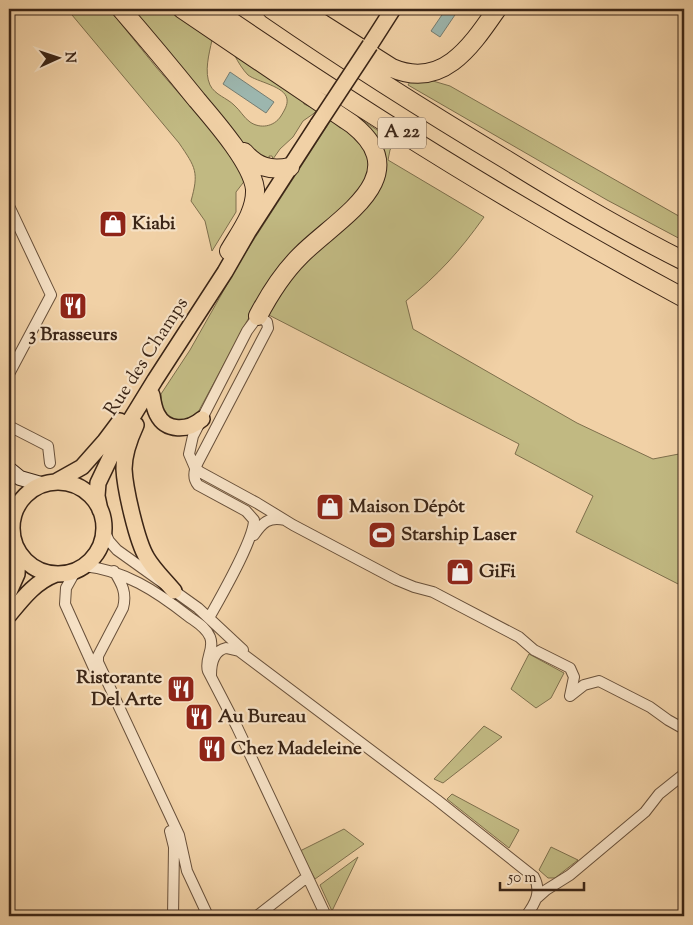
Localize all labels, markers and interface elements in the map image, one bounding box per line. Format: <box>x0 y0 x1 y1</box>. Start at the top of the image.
north arrow <box>32 32 82 82</box>
text: N <box>59 51 79 64</box>
road number: A 22 <box>378 118 426 148</box>
shop icon: Kiabi <box>98 209 128 239</box>
place label: Kiabi <box>132 211 176 238</box>
restaurant icon: 3 Brasseurs <box>58 291 88 321</box>
street label: Rue des Champs <box>98 292 196 422</box>
place label: 3 Brasseurs <box>29 322 118 349</box>
shop icon: Maison Dépôt <box>315 492 345 522</box>
place label: Maison Dépôt <box>349 494 465 521</box>
sports icon: Starship Laser <box>367 520 397 550</box>
place label: Starship Laser <box>401 522 517 549</box>
shop icon: GiFi <box>445 557 475 587</box>
place label: GiFi <box>479 559 516 586</box>
place label: Ristorante Del Arte <box>76 665 162 714</box>
restaurant icon: Ristorante Del Arte <box>166 674 196 704</box>
restaurant icon: Au Bureau <box>184 702 214 732</box>
place label: Au Bureau <box>218 704 306 731</box>
restaurant icon: Chez Madeleine <box>197 734 227 764</box>
place label: Chez Madeleine <box>231 736 362 763</box>
scale bar <box>500 860 584 892</box>
text: 50 m <box>507 868 537 889</box>

